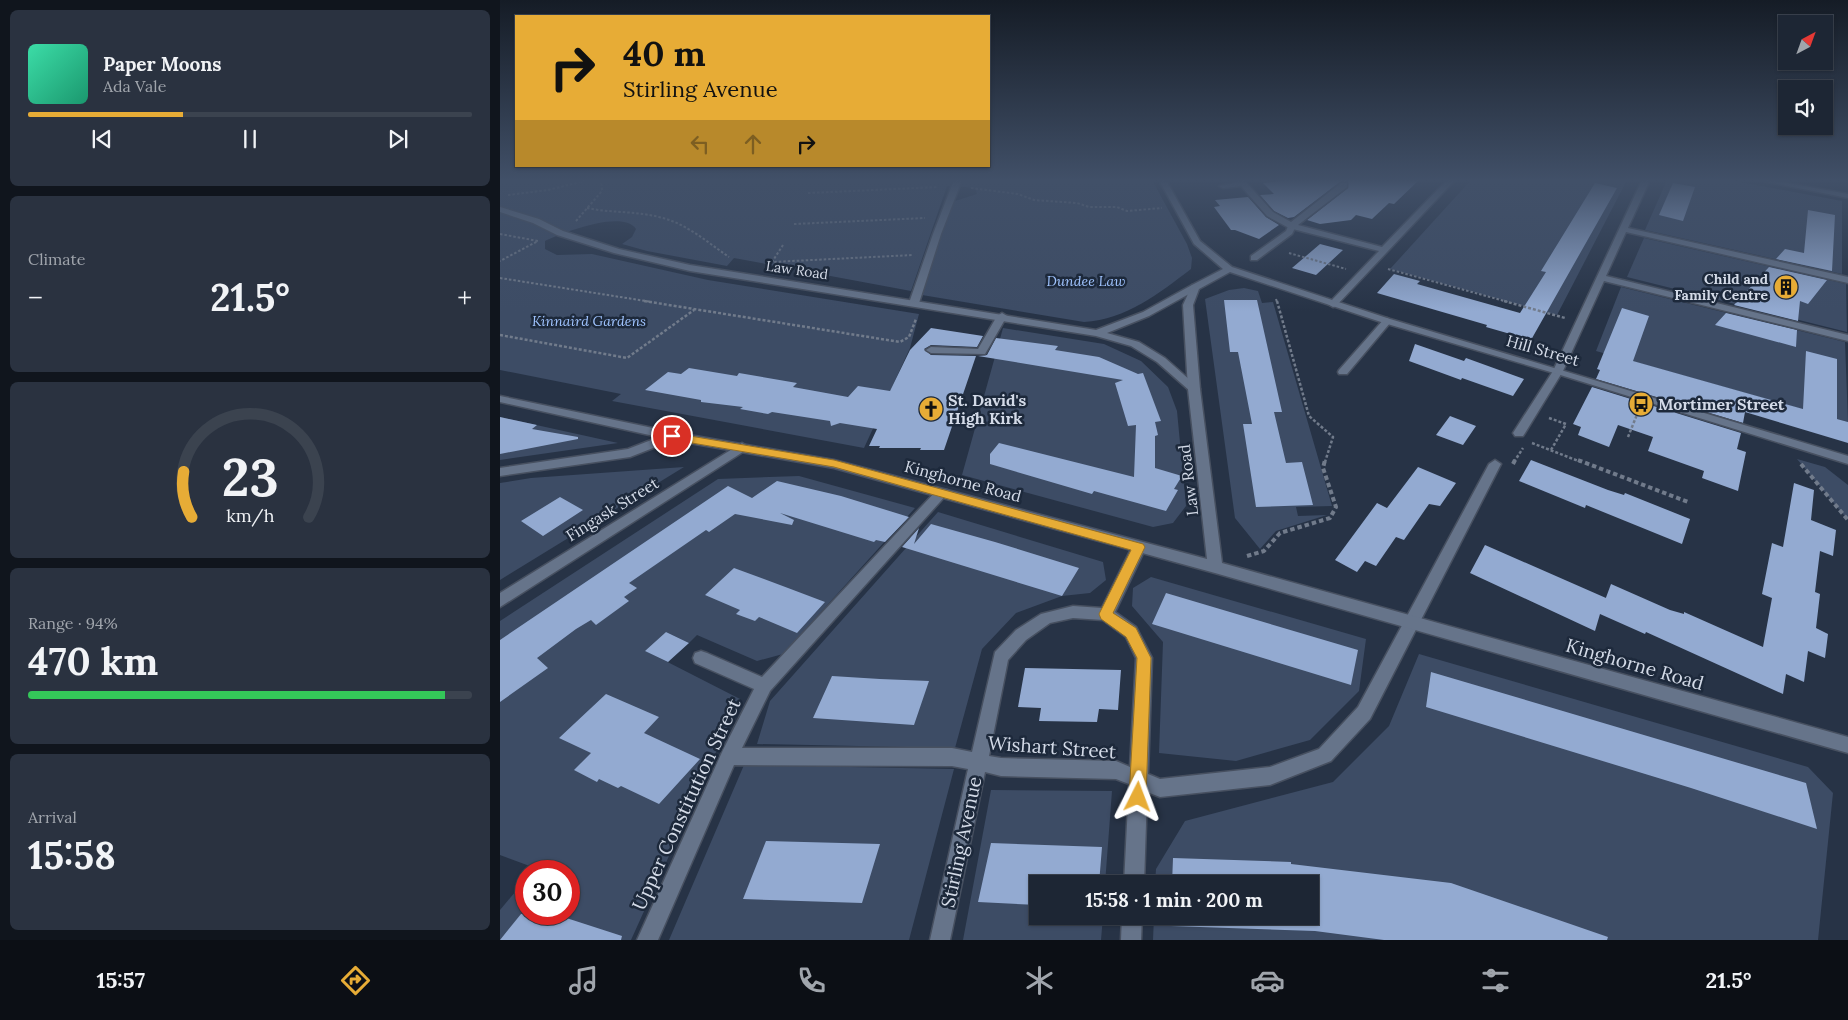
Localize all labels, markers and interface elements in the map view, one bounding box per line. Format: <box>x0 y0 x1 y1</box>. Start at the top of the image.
north arrow <box>1778 15 1832 70</box>
map controls <box>1778 15 1833 135</box>
text: 40 m <box>623 31 706 76</box>
icon: right <box>540 35 605 100</box>
text: Paper Moons <box>103 52 222 76</box>
text: Stirling Avenue <box>623 75 778 103</box>
text: Ada Vale <box>103 76 166 96</box>
button: sound <box>1778 80 1833 135</box>
icon: previous <box>88 125 116 153</box>
icon: pause <box>236 125 264 153</box>
icon: next <box>384 125 412 153</box>
icon: left <box>686 130 714 158</box>
icon: ahead <box>739 130 767 158</box>
icon: right <box>792 130 820 158</box>
text: Climate <box>28 249 85 269</box>
street label: Law Road <box>765 257 829 283</box>
place label: Child and Family Centre <box>1674 270 1768 304</box>
park label: Dundee Law <box>1046 272 1126 290</box>
text: 21.5° <box>210 273 290 321</box>
building icon: Child and Family Centre <box>1773 274 1799 300</box>
text: − <box>28 280 43 316</box>
text: + <box>457 280 472 316</box>
park label: Kinnaird Gardens <box>532 312 646 330</box>
street label: Hill Street <box>1504 330 1583 370</box>
place label: St. David's High Kirk <box>948 390 1026 428</box>
bus stop icon: Mortimer Street <box>1628 391 1654 417</box>
place label: Mortimer Street <box>1658 394 1785 414</box>
church icon: St. David's High Kirk <box>918 396 944 422</box>
pin <box>651 415 693 457</box>
icon: arrive <box>658 422 686 450</box>
street label: Law Road <box>1174 443 1202 517</box>
text: 23 <box>222 444 278 510</box>
street label: Kinghorne Road <box>902 456 1024 506</box>
street label: Fingask Street <box>562 472 663 545</box>
text: km/h <box>226 504 274 527</box>
text: Range · 94% <box>28 613 118 633</box>
street label: Kinghorne Road <box>1563 633 1707 695</box>
text: 470 km <box>28 637 158 685</box>
street label: Upper Constitution Street <box>626 694 746 914</box>
street label: Wishart Street <box>987 731 1118 763</box>
position arrow <box>1111 770 1163 822</box>
street label: Stirling Avenue <box>935 774 987 910</box>
text: Arrival <box>28 807 77 827</box>
text: 15:58 <box>28 831 116 879</box>
speed limit sign: 30 <box>515 860 580 925</box>
text: 15:58 · 1 min · 200 m <box>1085 888 1263 912</box>
icon: directions <box>338 963 373 998</box>
icon: music <box>566 963 601 998</box>
icon: phone <box>794 963 829 998</box>
icon: climate <box>1022 963 1057 998</box>
icon: car <box>1250 963 1285 998</box>
icon: filters <box>1478 963 1513 998</box>
text: 15:57 <box>96 966 145 994</box>
text: 21.5° <box>1705 966 1752 994</box>

